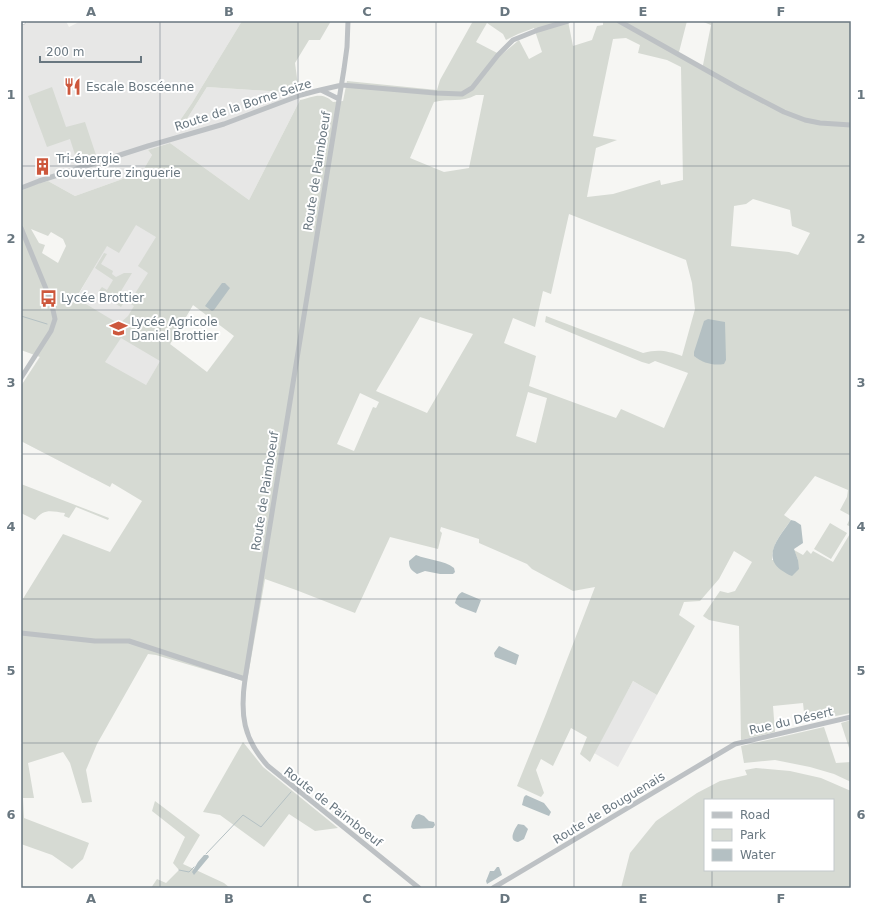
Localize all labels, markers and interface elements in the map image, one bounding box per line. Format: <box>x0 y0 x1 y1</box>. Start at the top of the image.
text: A <box>86 4 96 19</box>
text: B <box>224 4 234 19</box>
text: C <box>362 4 372 19</box>
text: D <box>500 4 511 19</box>
text: E <box>639 4 647 19</box>
text: F <box>777 4 785 19</box>
scale bar <box>40 38 141 64</box>
text: 200 m <box>46 45 84 59</box>
street label: Route de la Borne Seize <box>173 76 313 134</box>
restaurant icon: Escale Boscéenne <box>63 77 83 97</box>
place label: Escale Boscéenne <box>86 80 194 94</box>
text: 1 <box>6 87 16 102</box>
text: 1 <box>856 87 866 102</box>
street label: Route de Paimboeuf <box>301 110 333 232</box>
place label: Tri-énergie couverture zinguerie <box>55 152 181 180</box>
building icon: Tri-énergie couverture zinguerie <box>33 156 53 176</box>
text: 2 <box>6 231 16 246</box>
text: 2 <box>856 231 866 246</box>
bus stop icon: Lycée Brottier <box>38 288 58 308</box>
place label: Lycée Brottier <box>61 291 144 305</box>
place label: Lycée Agricole Daniel Brottier <box>131 315 218 343</box>
school or university icon: Lycée Agricole Daniel Brottier <box>108 319 128 339</box>
text: 3 <box>6 375 16 390</box>
text: 3 <box>856 375 866 390</box>
street label: Route de Paimboeuf <box>249 430 281 552</box>
text: 4 <box>6 519 16 534</box>
text: 4 <box>856 519 866 534</box>
text: 5 <box>6 663 16 678</box>
text: 5 <box>856 663 866 678</box>
street label: Rue du Désert <box>748 704 835 737</box>
street label: Route de Paimboeuf <box>281 764 385 850</box>
street label: Route de Bouguenais <box>551 769 667 847</box>
legend <box>704 799 834 871</box>
text: 6 <box>6 807 16 822</box>
text: 6 <box>856 807 866 822</box>
text: Road <box>740 808 770 822</box>
text: Park <box>740 828 766 842</box>
text: Water <box>740 848 776 862</box>
text: A <box>86 891 96 906</box>
text: B <box>224 891 234 906</box>
text: C <box>362 891 372 906</box>
text: D <box>500 891 511 906</box>
text: E <box>639 891 647 906</box>
text: F <box>777 891 785 906</box>

